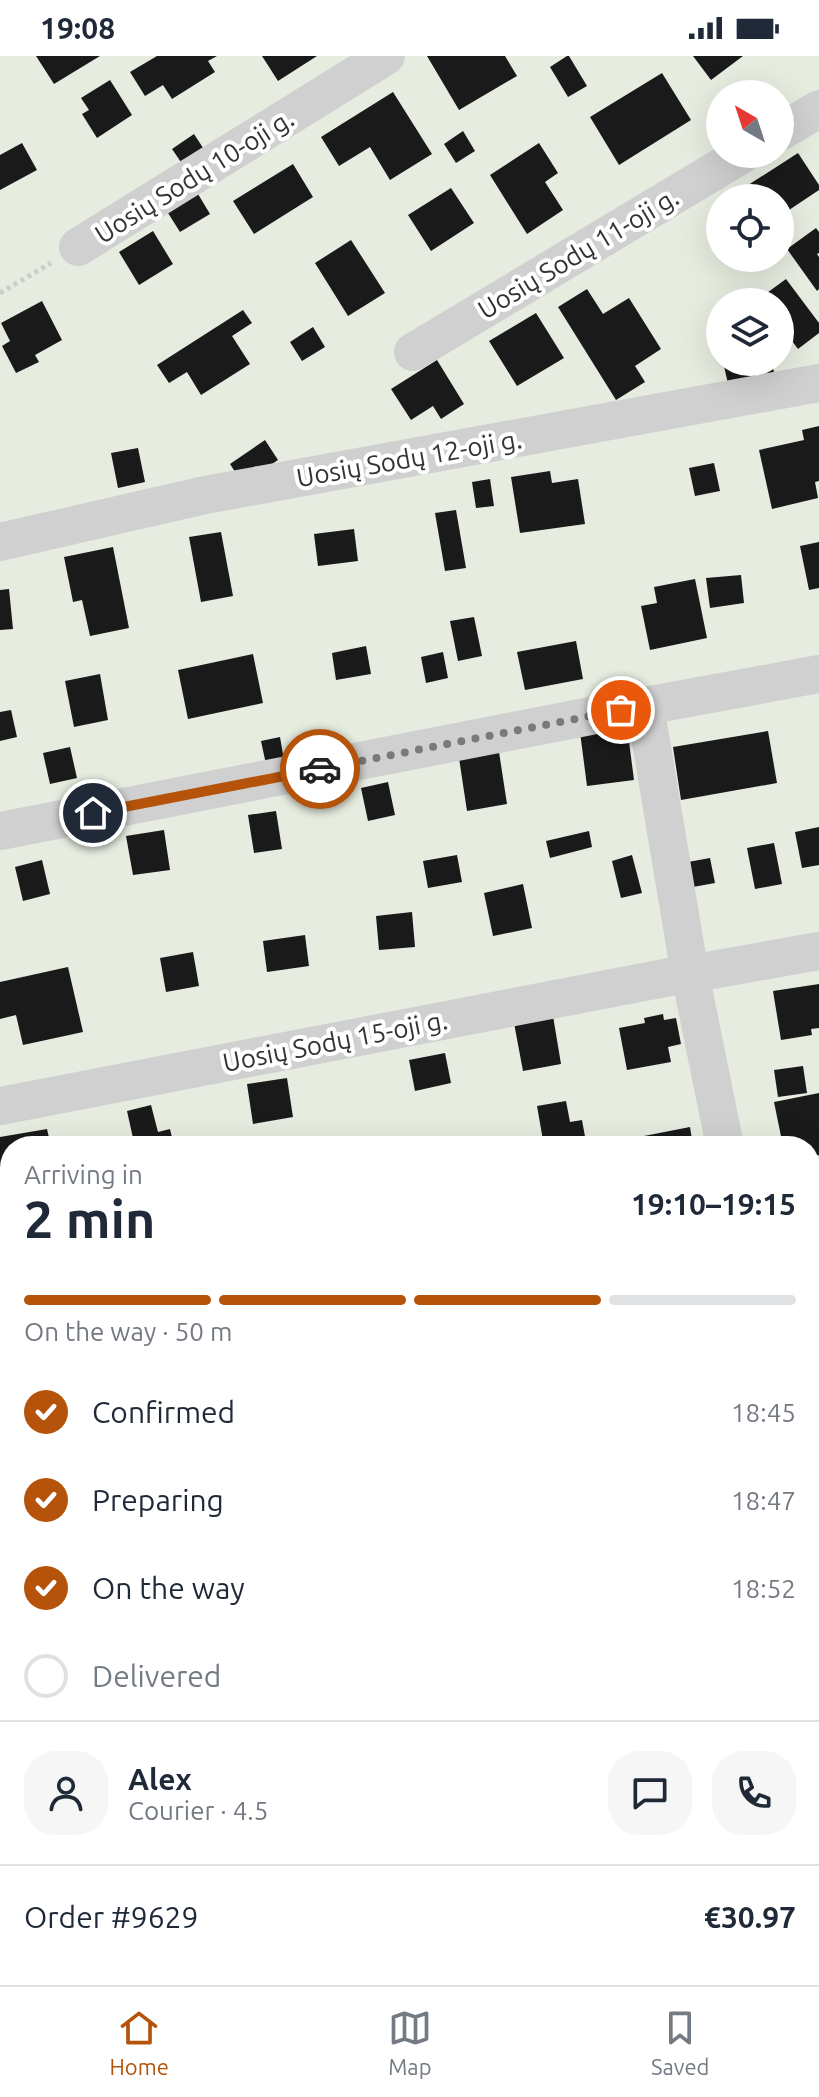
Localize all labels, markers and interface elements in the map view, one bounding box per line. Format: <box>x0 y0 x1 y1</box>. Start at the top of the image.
text: 19:08 <box>40 11 115 45</box>
north arrow <box>706 80 794 168</box>
map controls <box>706 80 794 376</box>
street label: Uosių Sodų 10-oji g. <box>90 103 298 249</box>
street label: Uosių Sodų 11-oji g. <box>473 182 683 324</box>
button: locate <box>706 184 794 272</box>
button: layers <box>706 288 794 376</box>
street label: Uosių Sodų 12-oji g. <box>294 424 524 492</box>
pin <box>587 676 655 744</box>
icon: bag <box>599 688 643 732</box>
courier <box>280 729 360 809</box>
icon: car <box>298 747 342 791</box>
pin <box>59 779 127 847</box>
icon: home <box>71 791 115 835</box>
street label: Uosių Sodų 15-oji g. <box>220 1005 450 1077</box>
text: Arriving in <box>24 1160 143 1189</box>
text: 19:10–19:15 <box>631 1187 796 1221</box>
text: 2 min <box>24 1190 155 1248</box>
text: On the way · 50 m <box>24 1317 232 1346</box>
icon: check <box>24 1390 68 1434</box>
text: Confirmed <box>92 1395 235 1429</box>
text: 18:45 <box>731 1398 796 1427</box>
icon: check <box>24 1478 68 1522</box>
text: Preparing <box>92 1483 224 1517</box>
text: 18:47 <box>731 1486 796 1515</box>
icon: check <box>24 1566 68 1610</box>
text: On the way <box>92 1571 245 1605</box>
text: 18:52 <box>731 1574 796 1603</box>
text: Delivered <box>92 1659 221 1693</box>
button: person <box>24 1751 108 1835</box>
button: chat <box>608 1751 692 1835</box>
button: phone <box>712 1751 796 1835</box>
text: Alex <box>128 1762 192 1796</box>
text: Courier · 4.5 <box>128 1796 268 1825</box>
text: Order #9629 <box>24 1900 198 1934</box>
text: €30.97 <box>704 1900 796 1934</box>
tab: Home <box>110 2006 169 2079</box>
tab: Map <box>388 2006 432 2079</box>
tab: Saved <box>651 2006 709 2079</box>

